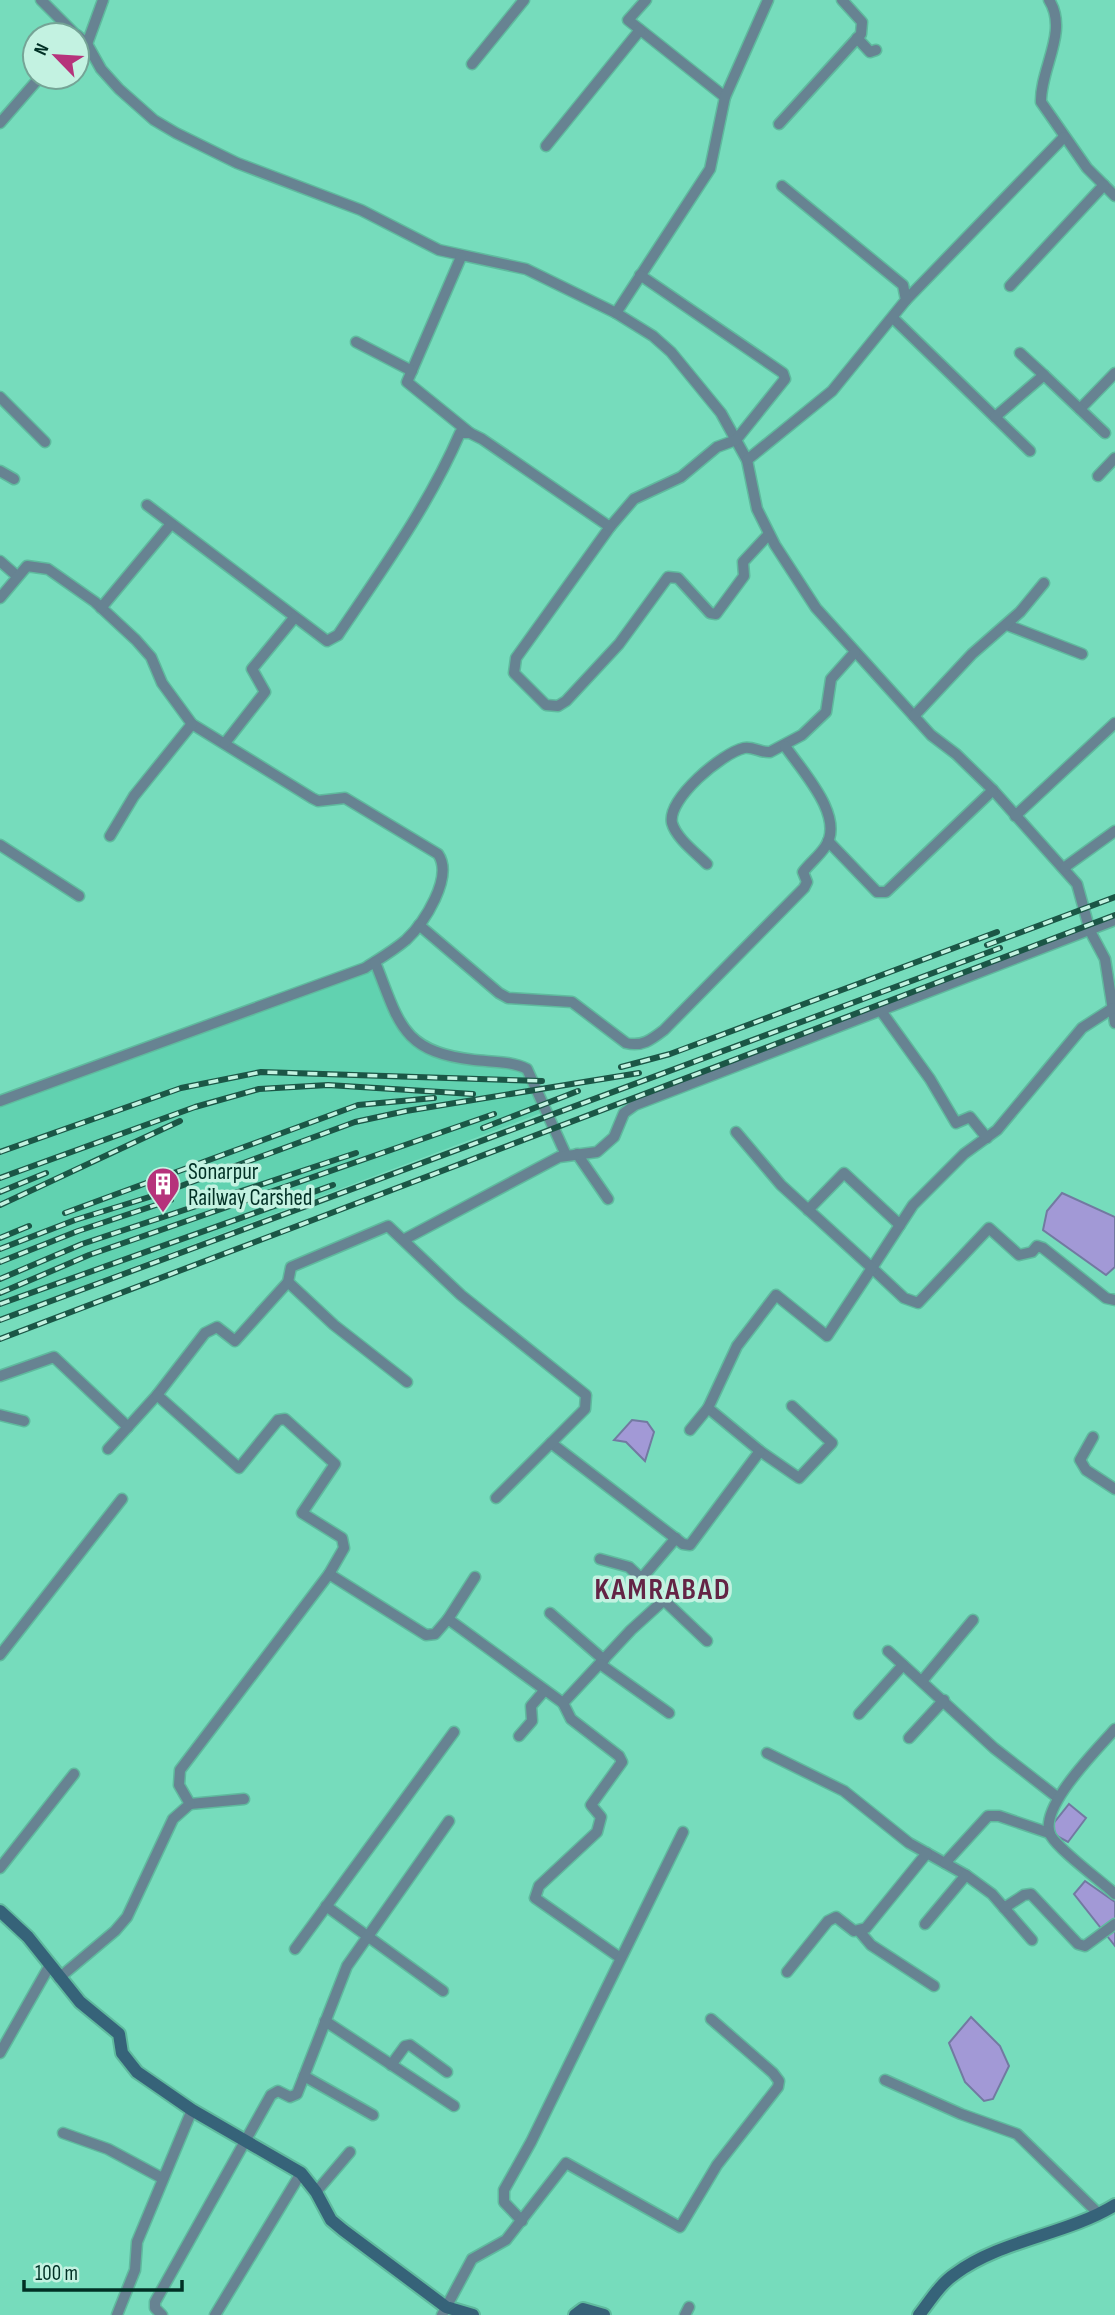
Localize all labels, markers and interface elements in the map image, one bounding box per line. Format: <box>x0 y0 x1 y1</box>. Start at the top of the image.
north arrow <box>21 21 91 91</box>
text: N <box>29 40 55 59</box>
place label: Sonarpur Railway Carshed <box>188 1158 312 1212</box>
building icon: Sonarpur Railway Carshed <box>144 1165 182 1214</box>
district label: KAMRABAD <box>594 1572 732 1608</box>
scale bar <box>24 2248 182 2292</box>
text: 100 m <box>35 2261 78 2286</box>

